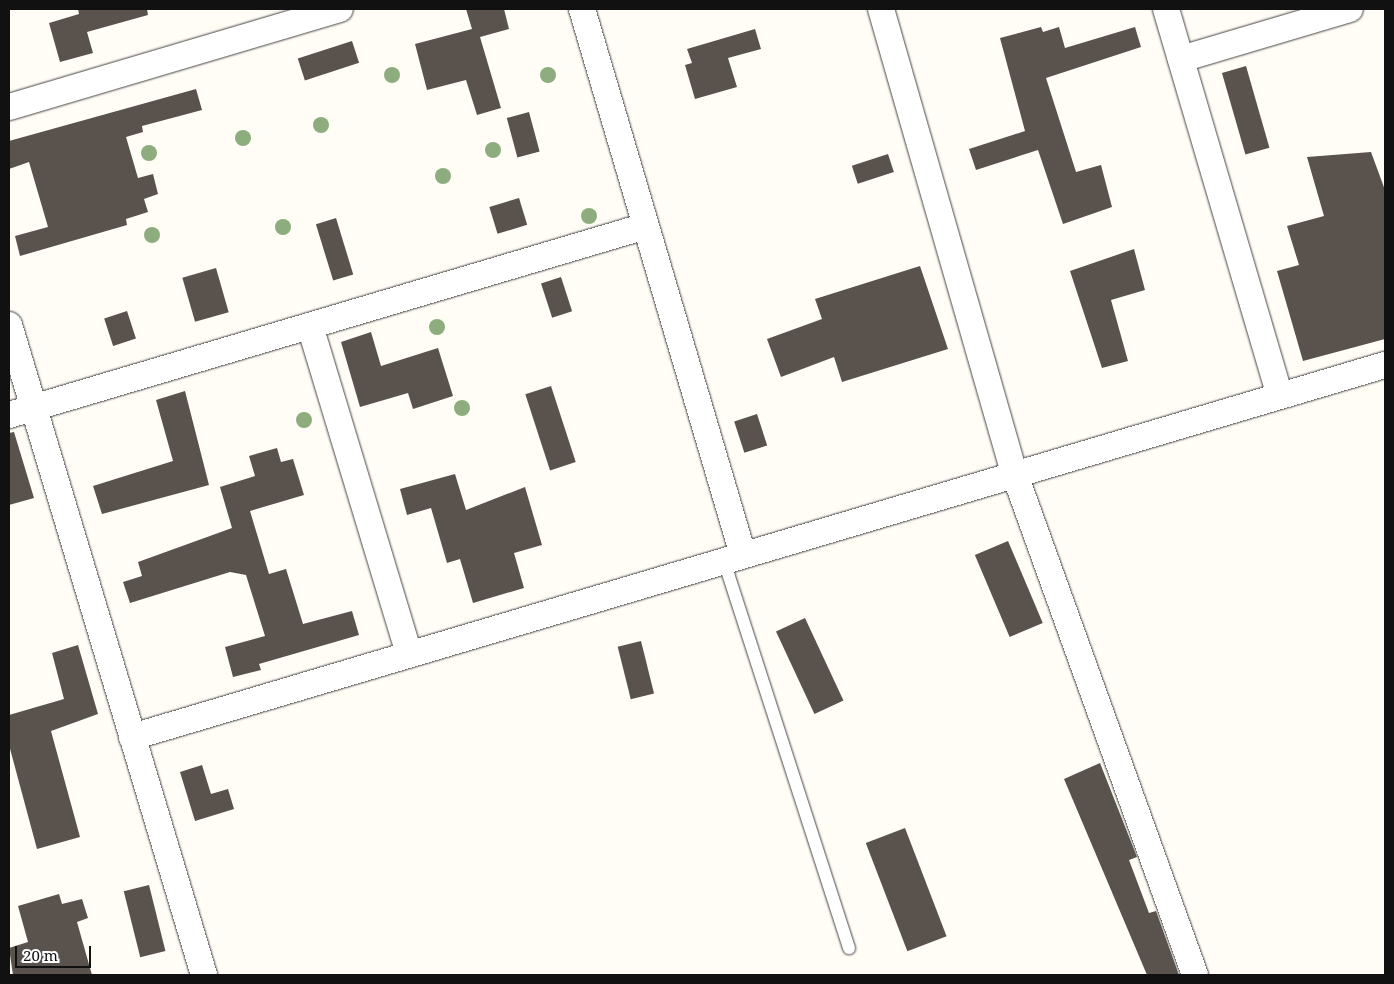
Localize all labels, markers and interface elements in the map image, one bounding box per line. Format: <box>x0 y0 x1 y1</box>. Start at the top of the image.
scale bar <box>18 936 94 968</box>
text: 20 m <box>23 945 58 965</box>

